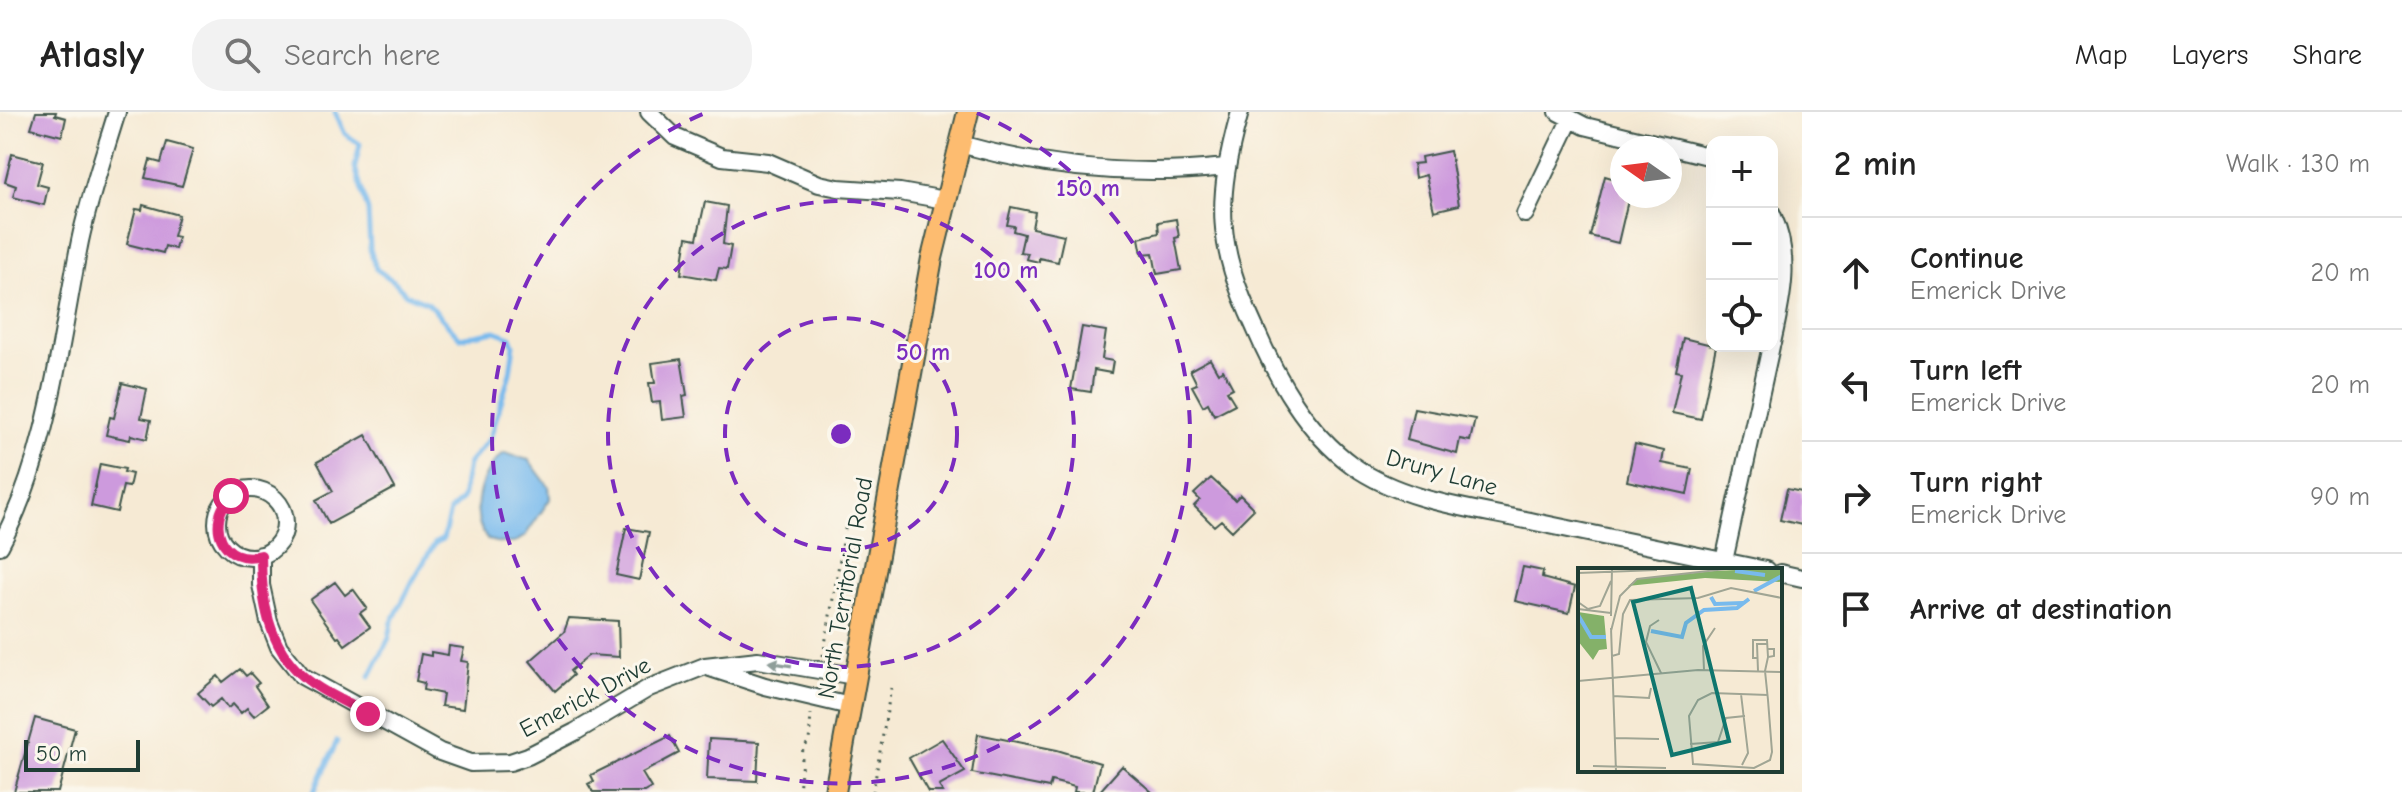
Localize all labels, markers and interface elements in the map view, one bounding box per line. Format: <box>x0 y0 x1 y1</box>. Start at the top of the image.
search box <box>192 19 752 91</box>
text: Atlasly <box>40 33 144 77</box>
icon: search <box>220 33 264 77</box>
text: Search here <box>284 38 440 73</box>
text: Map <box>2075 39 2128 71</box>
text: Layers <box>2172 39 2248 71</box>
text: Share <box>2292 39 2362 71</box>
north arrow <box>1610 136 1682 208</box>
map controls <box>1706 136 1778 352</box>
button: + <box>1706 136 1778 208</box>
text: 2 min <box>1834 144 1917 184</box>
text: Walk · 130 m <box>2226 149 2370 179</box>
text: 150 m <box>1056 174 1120 202</box>
button: − <box>1706 208 1778 280</box>
text: Continue <box>1910 241 2024 276</box>
icon: ahead <box>1834 251 1878 295</box>
text: 100 m <box>974 256 1038 284</box>
text: 20 m <box>2310 258 2370 288</box>
text: Emerick Drive <box>1910 276 2066 306</box>
button: locate <box>1706 280 1778 352</box>
text: 50 m <box>896 338 950 366</box>
text: Turn left <box>1910 353 2022 388</box>
icon: left <box>1834 363 1878 407</box>
text: 20 m <box>2310 370 2370 400</box>
text: Emerick Drive <box>1910 388 2066 418</box>
centre of rings <box>827 420 855 448</box>
street label: Drury Lane <box>1383 443 1501 501</box>
text: Turn right <box>1910 465 2042 500</box>
street label: North Territorial Road <box>812 475 878 701</box>
icon: right <box>1834 475 1878 519</box>
route start <box>213 478 249 514</box>
text: 90 m <box>2310 482 2370 512</box>
text: Emerick Drive <box>1910 500 2066 530</box>
inset map <box>1578 568 1782 772</box>
icon: arrive <box>1834 587 1878 631</box>
text: Arrive at destination <box>1910 592 2172 627</box>
street label: Emerick Drive <box>515 651 655 743</box>
one-way arrow <box>768 657 793 670</box>
route end <box>350 696 386 732</box>
scale bar <box>24 736 140 772</box>
text: 50 m <box>36 741 87 767</box>

